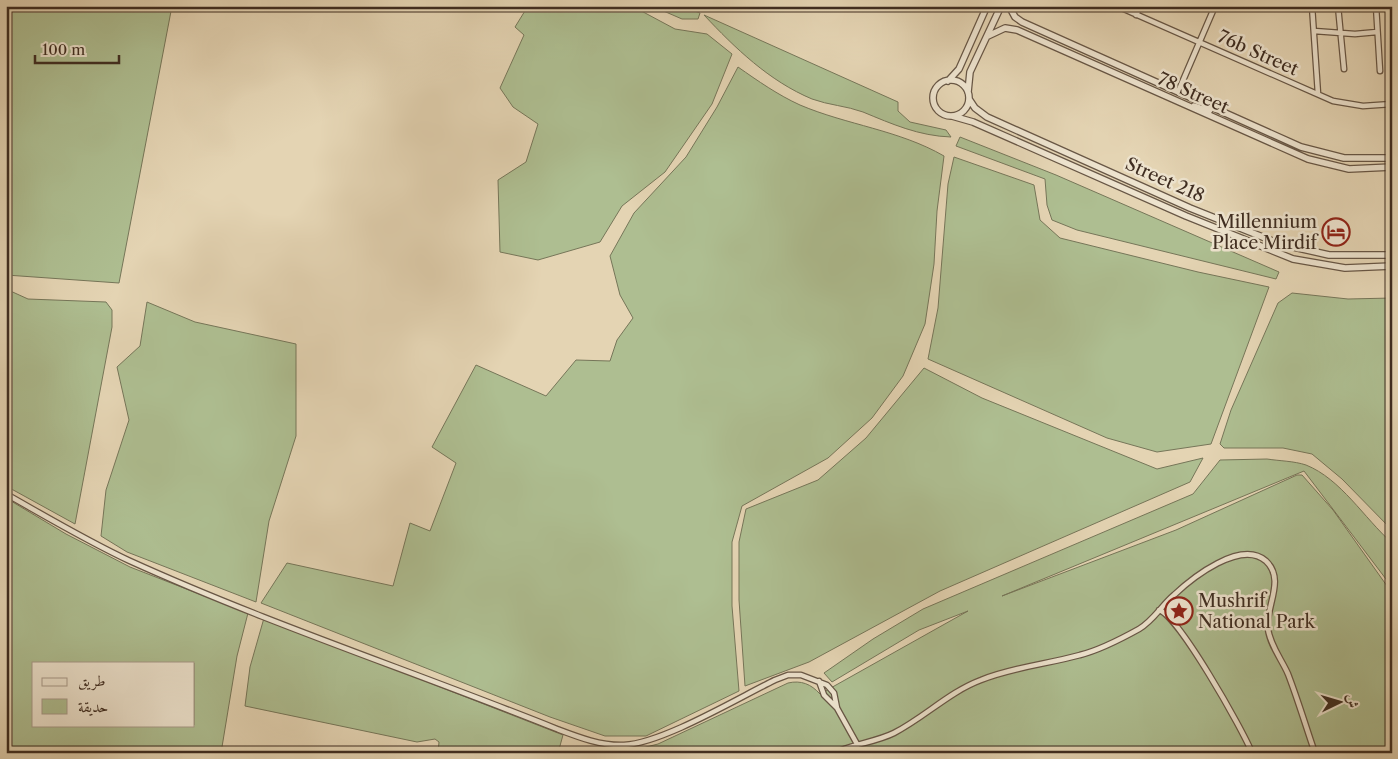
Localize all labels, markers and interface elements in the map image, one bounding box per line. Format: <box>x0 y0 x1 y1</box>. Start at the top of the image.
street label: 76b Street <box>1214 26 1302 81</box>
scale bar <box>35 32 119 64</box>
text: 100 m <box>42 40 85 59</box>
street label: 78 Street <box>1154 68 1232 119</box>
street label: Street 218 <box>1122 153 1208 207</box>
place label: Millennium Place Mirdif <box>1212 211 1320 254</box>
hotel icon: Millennium Place Mirdif <box>1321 217 1351 247</box>
place label: Mushrif National Park <box>1198 590 1316 633</box>
place icon: Mushrif National Park <box>1164 596 1194 626</box>
legend <box>32 662 195 726</box>
text: طريق <box>78 671 105 691</box>
north arrow <box>1316 676 1366 726</box>
text: ش <box>1343 693 1363 709</box>
text: حديقة <box>78 697 108 716</box>

